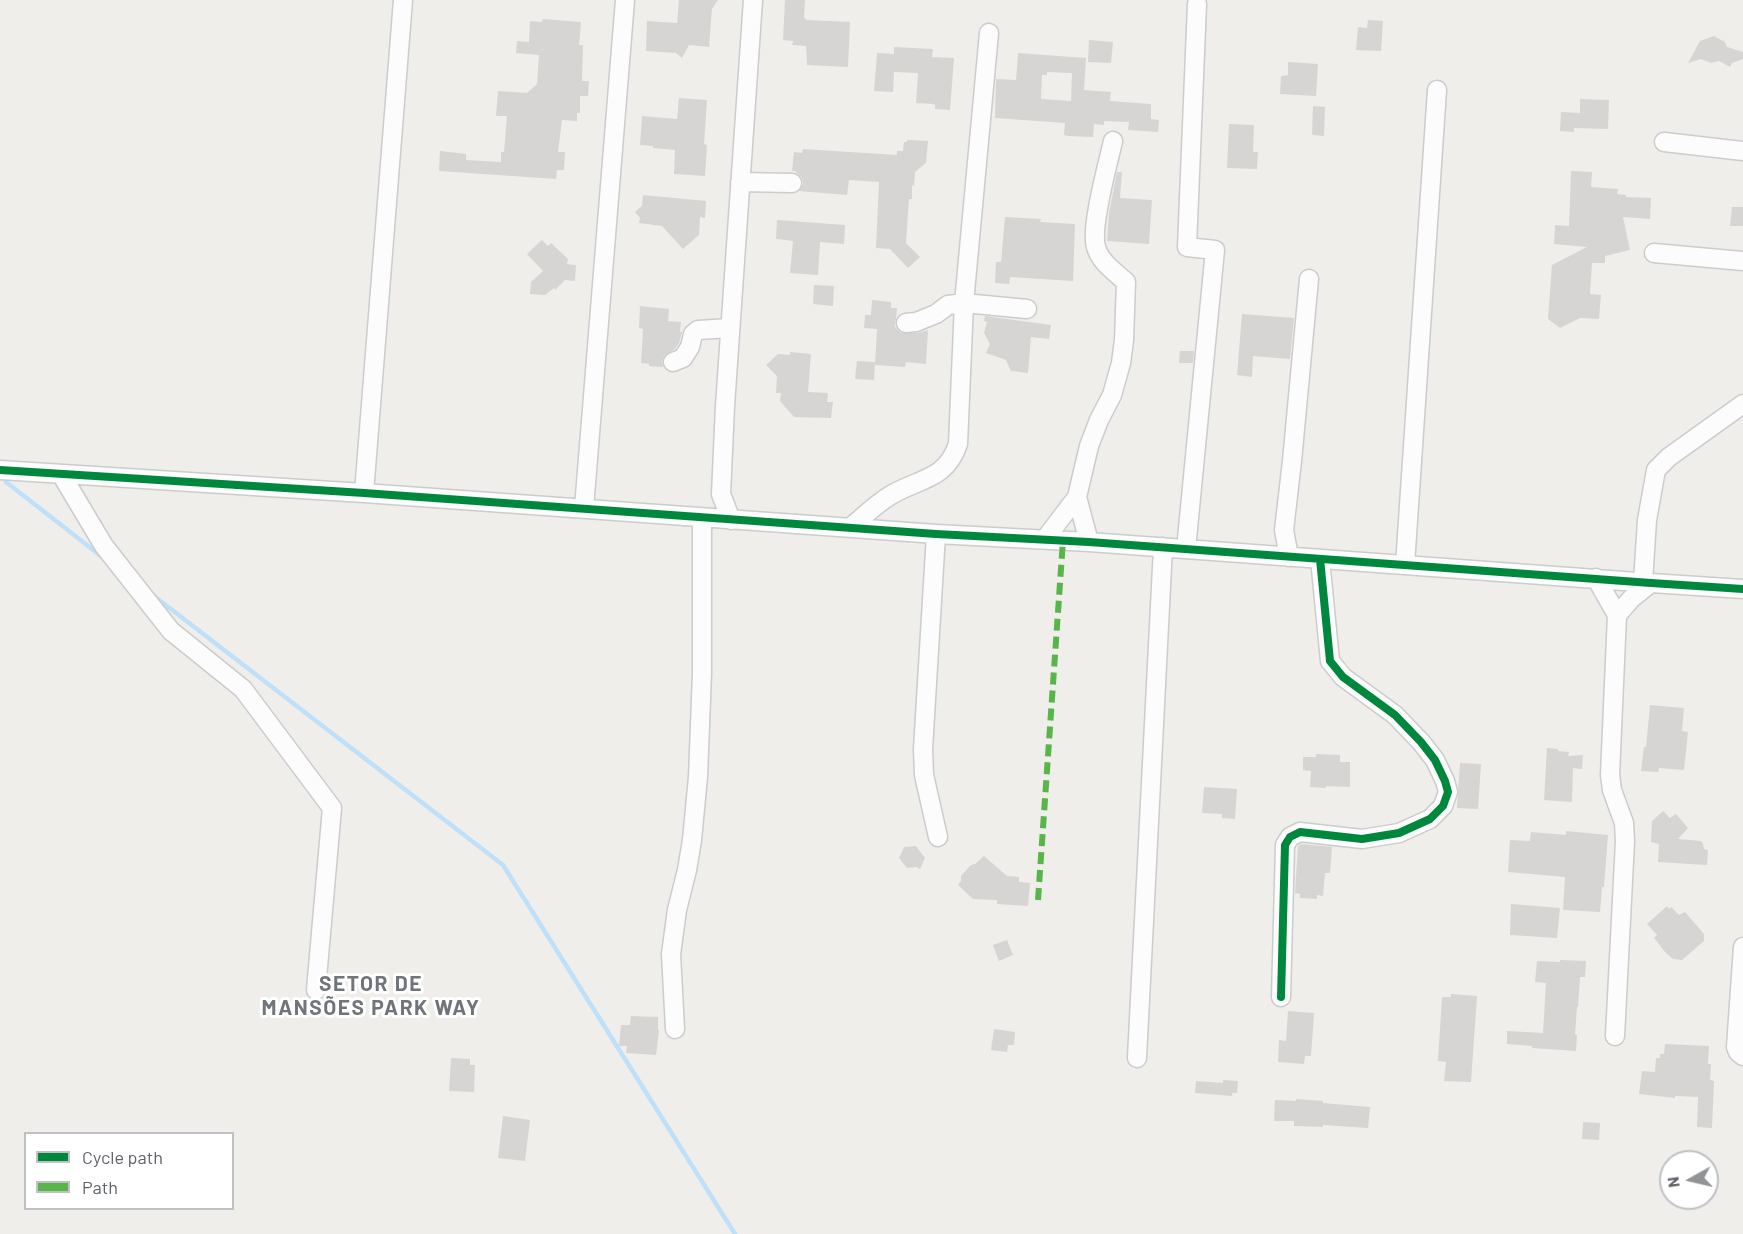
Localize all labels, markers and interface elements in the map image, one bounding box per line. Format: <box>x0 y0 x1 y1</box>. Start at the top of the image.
district label: SETOR DE MANSÕES PARK WAY <box>262 971 480 1021</box>
legend <box>24 1132 234 1210</box>
text: Cycle path <box>82 1146 163 1168</box>
north arrow <box>1659 1150 1719 1210</box>
text: Path <box>82 1176 118 1198</box>
text: N <box>1663 1176 1683 1189</box>

